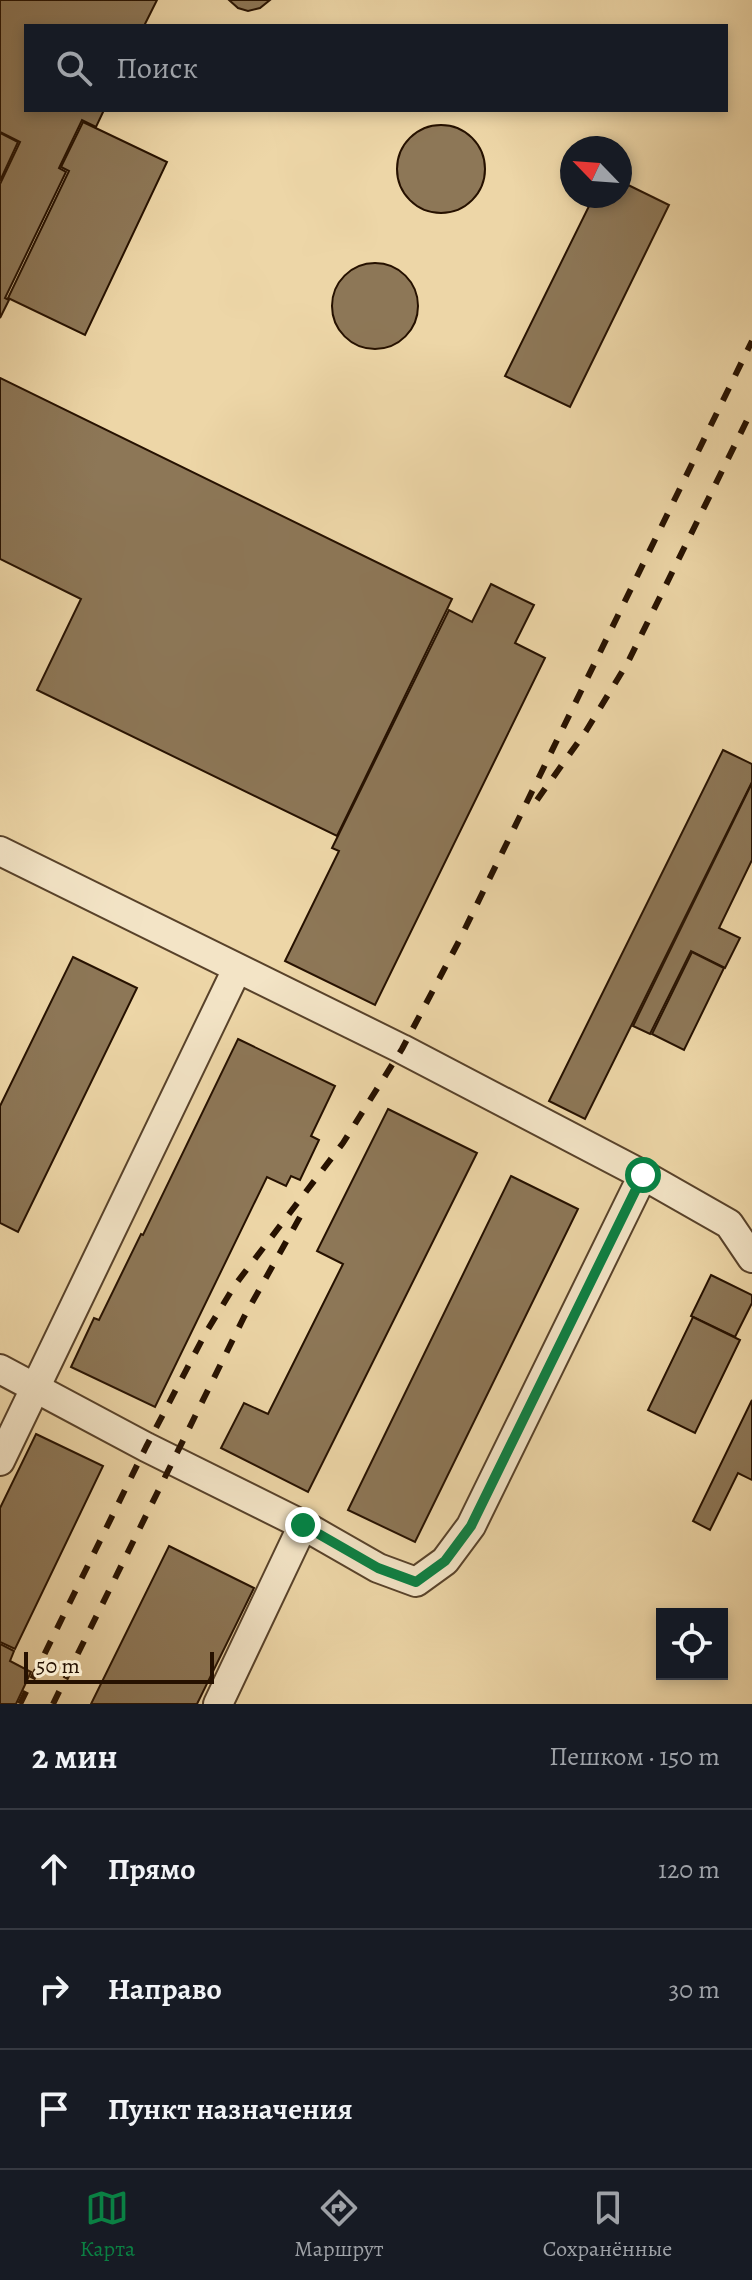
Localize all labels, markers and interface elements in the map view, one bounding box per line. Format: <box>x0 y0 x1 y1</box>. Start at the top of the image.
search box <box>24 24 728 112</box>
icon: search <box>52 46 96 90</box>
text: Поиск <box>116 48 198 88</box>
north arrow <box>560 136 632 208</box>
route start <box>625 1157 661 1193</box>
route end <box>285 1507 321 1543</box>
map controls <box>656 1608 728 1680</box>
button: locate <box>656 1608 728 1680</box>
scale bar <box>24 1648 214 1684</box>
text: 50 m <box>36 1651 80 1681</box>
text: 2 мин <box>32 1733 118 1780</box>
text: Пешком · 150 m <box>549 1739 720 1774</box>
icon: ahead <box>32 1847 76 1891</box>
text: Прямо <box>108 1849 195 1889</box>
text: 120 m <box>658 1852 720 1887</box>
icon: right <box>32 1967 76 2011</box>
text: Направо <box>108 1969 222 2009</box>
text: 30 m <box>669 1972 720 2007</box>
icon: arrive <box>32 2087 76 2131</box>
text: Пункт назначения <box>108 2089 353 2129</box>
tab: Карта <box>80 2186 135 2264</box>
tab: Маршрут <box>294 2186 383 2264</box>
tab: Сохранённые <box>543 2186 672 2264</box>

